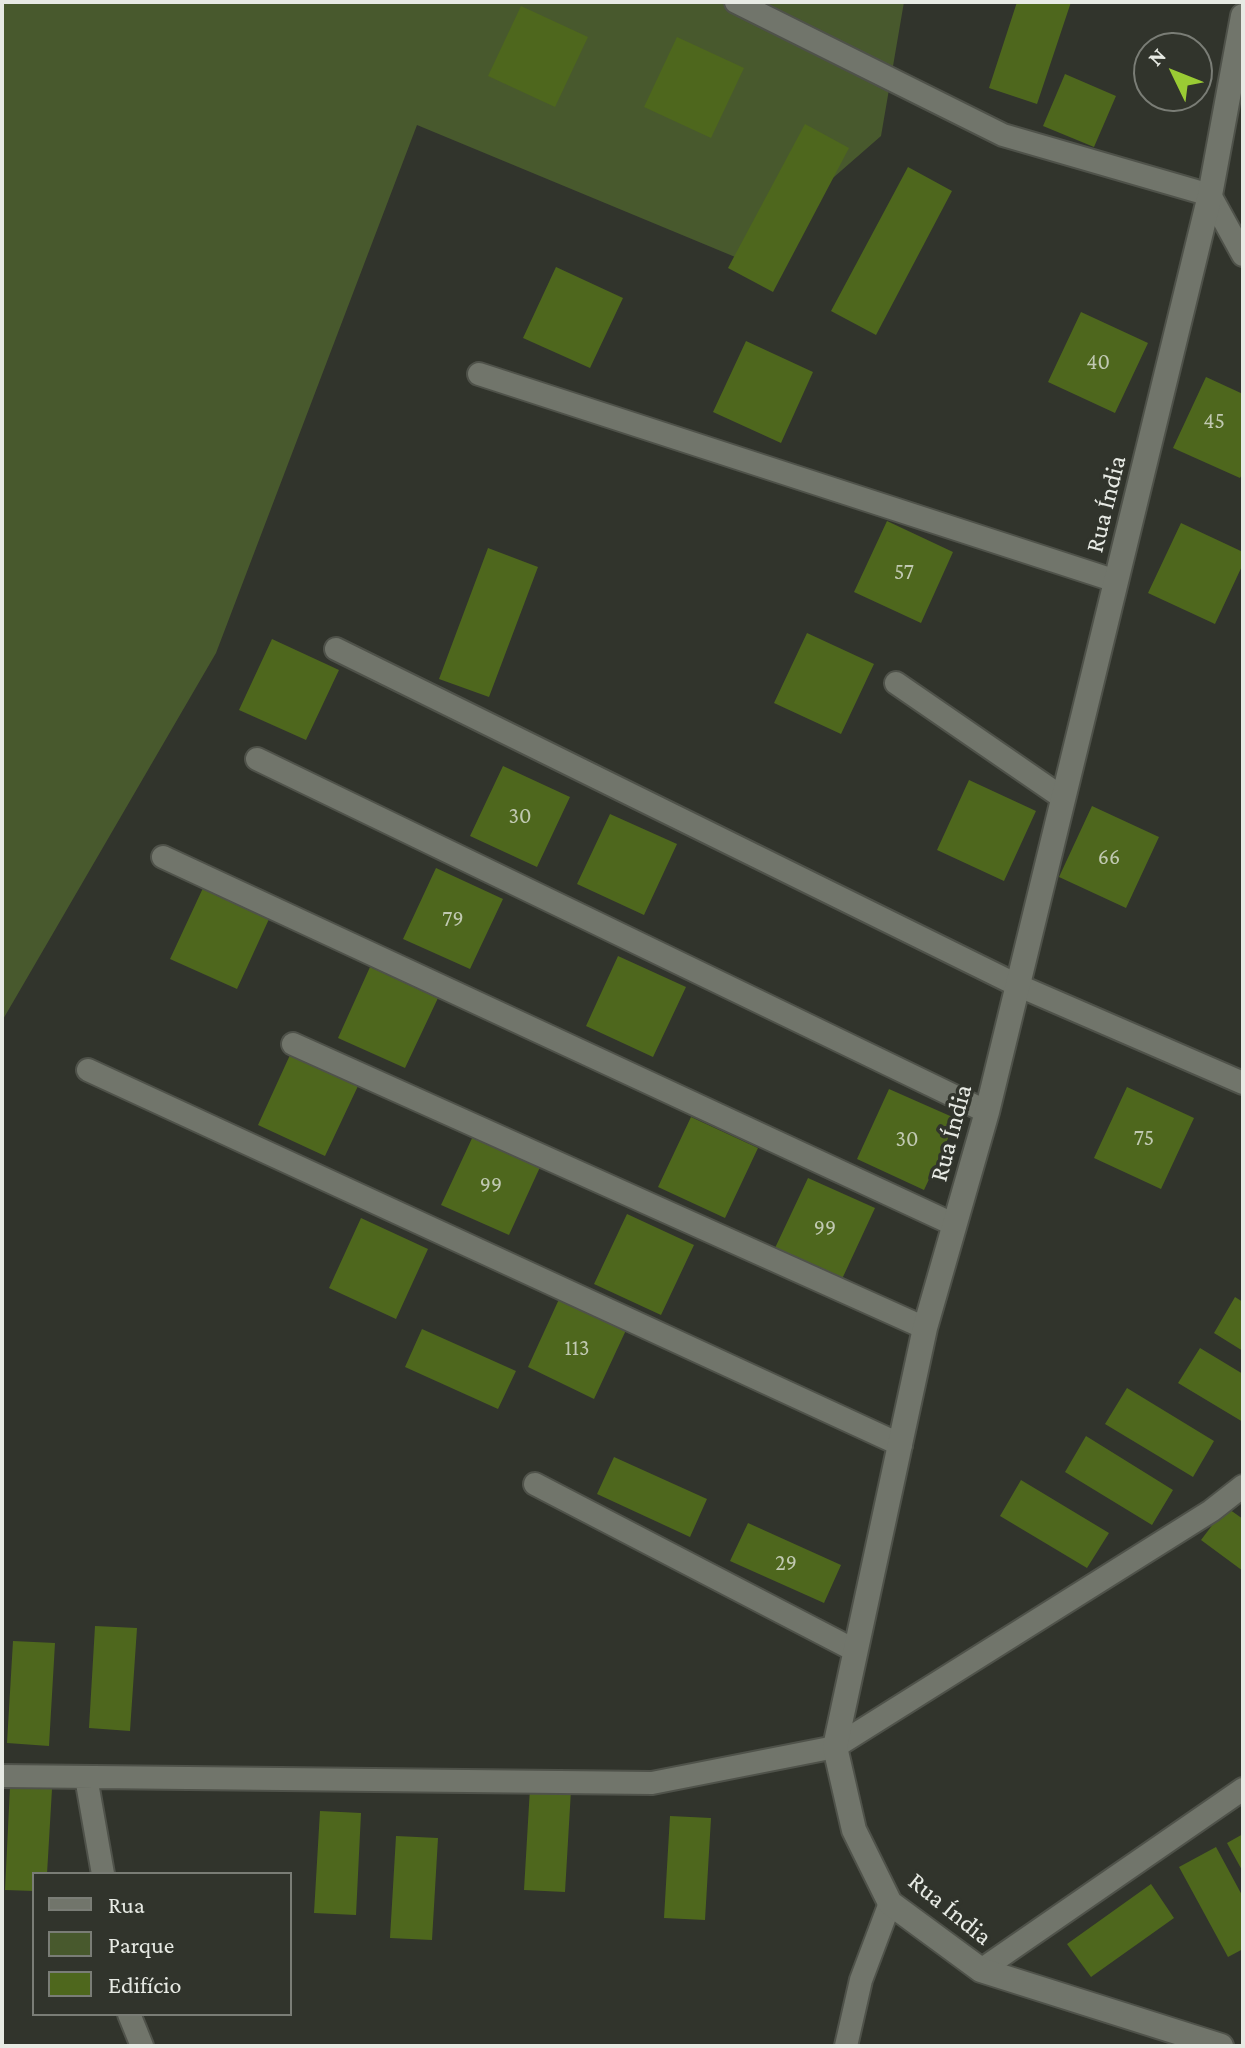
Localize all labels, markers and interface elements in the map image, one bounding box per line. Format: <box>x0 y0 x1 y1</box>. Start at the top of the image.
north arrow <box>1133 32 1213 112</box>
text: N <box>1142 43 1171 71</box>
house number: 40 <box>1086 349 1110 375</box>
house number: 45 <box>1203 408 1225 434</box>
street label: Rua Índia <box>1079 452 1133 556</box>
house number: 57 <box>894 559 914 585</box>
house number: 30 <box>509 803 531 829</box>
house number: 66 <box>1098 844 1120 870</box>
house number: 79 <box>442 906 464 932</box>
street label: Rua Índia <box>923 1081 979 1185</box>
house number: 75 <box>1134 1125 1154 1151</box>
house number: 30 <box>896 1126 918 1152</box>
house number: 99 <box>480 1172 502 1198</box>
house number: 99 <box>814 1215 836 1241</box>
house number: 113 <box>564 1335 590 1361</box>
house number: 29 <box>775 1550 797 1576</box>
street label: Rua Índia <box>902 1866 998 1952</box>
legend <box>32 1872 292 2016</box>
text: Rua <box>108 1891 145 1918</box>
text: Parque <box>108 1931 174 1958</box>
text: Edifício <box>108 1971 181 1998</box>

